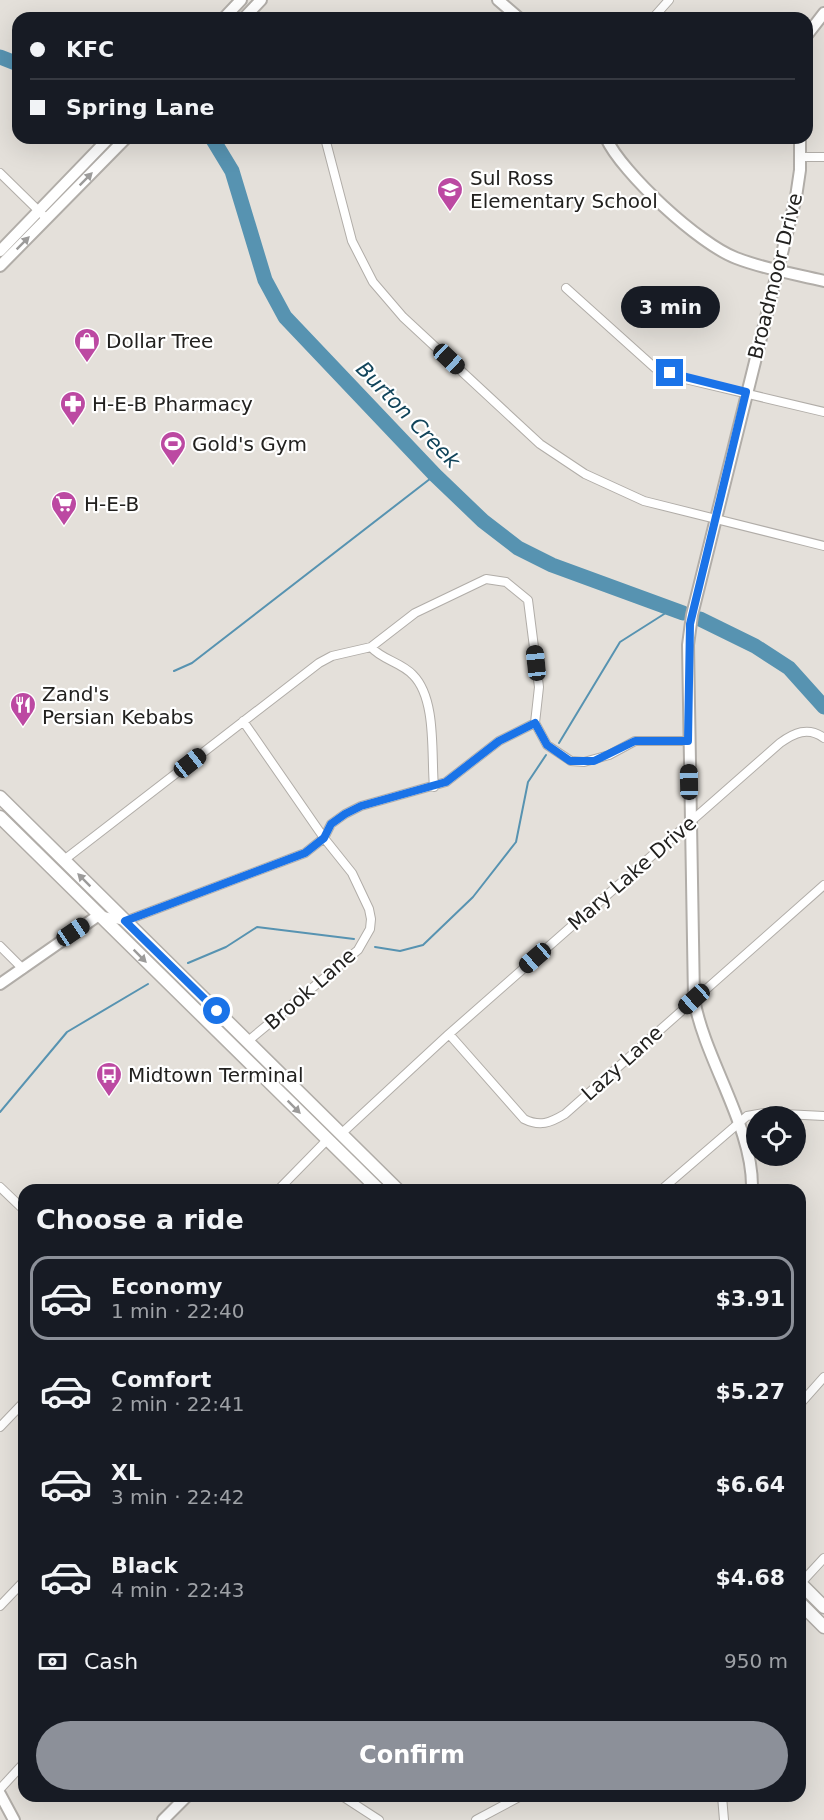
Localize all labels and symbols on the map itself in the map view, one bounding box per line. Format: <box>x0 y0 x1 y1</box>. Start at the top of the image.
place label: Sul Ross Elementary School <box>470 166 658 213</box>
one-way arrow <box>79 172 93 186</box>
school or university icon: Sul Ross Elementary School <box>435 175 465 213</box>
street label: Broadmoor Drive <box>743 190 807 362</box>
one-way arrow <box>16 236 30 250</box>
callout: 3 min <box>620 286 720 328</box>
shop icon: Dollar Tree <box>72 326 102 364</box>
place label: Dollar Tree <box>106 329 213 353</box>
car <box>430 340 468 378</box>
water label: Burton Creek <box>351 357 465 474</box>
route end <box>656 359 683 386</box>
pharmacy icon: H-E-B Pharmacy <box>58 389 88 427</box>
place label: H-E-B Pharmacy <box>92 392 253 416</box>
sports icon: Gold's Gym <box>158 429 188 467</box>
place label: Gold's Gym <box>192 432 307 456</box>
supermarket icon: H-E-B <box>49 489 79 527</box>
place label: H-E-B <box>84 492 139 516</box>
car <box>525 644 547 682</box>
place label: Zand's Persian Kebabs <box>42 682 194 729</box>
restaurant icon: Zand's Persian Kebabs <box>8 690 38 728</box>
car <box>170 745 210 781</box>
car <box>680 764 698 800</box>
street label: Mary Lake Drive <box>563 811 701 935</box>
one-way arrow <box>77 874 91 888</box>
car <box>53 914 93 950</box>
car <box>516 939 554 977</box>
street label: Brook Lane <box>260 943 360 1035</box>
one-way arrow <box>133 948 147 962</box>
car <box>675 980 713 1018</box>
route start <box>203 997 230 1024</box>
street label: Lazy Lane <box>577 1020 667 1106</box>
bus stop icon: Midtown Terminal <box>94 1060 124 1098</box>
place label: Midtown Terminal <box>128 1063 304 1087</box>
one-way arrow <box>287 1100 301 1114</box>

